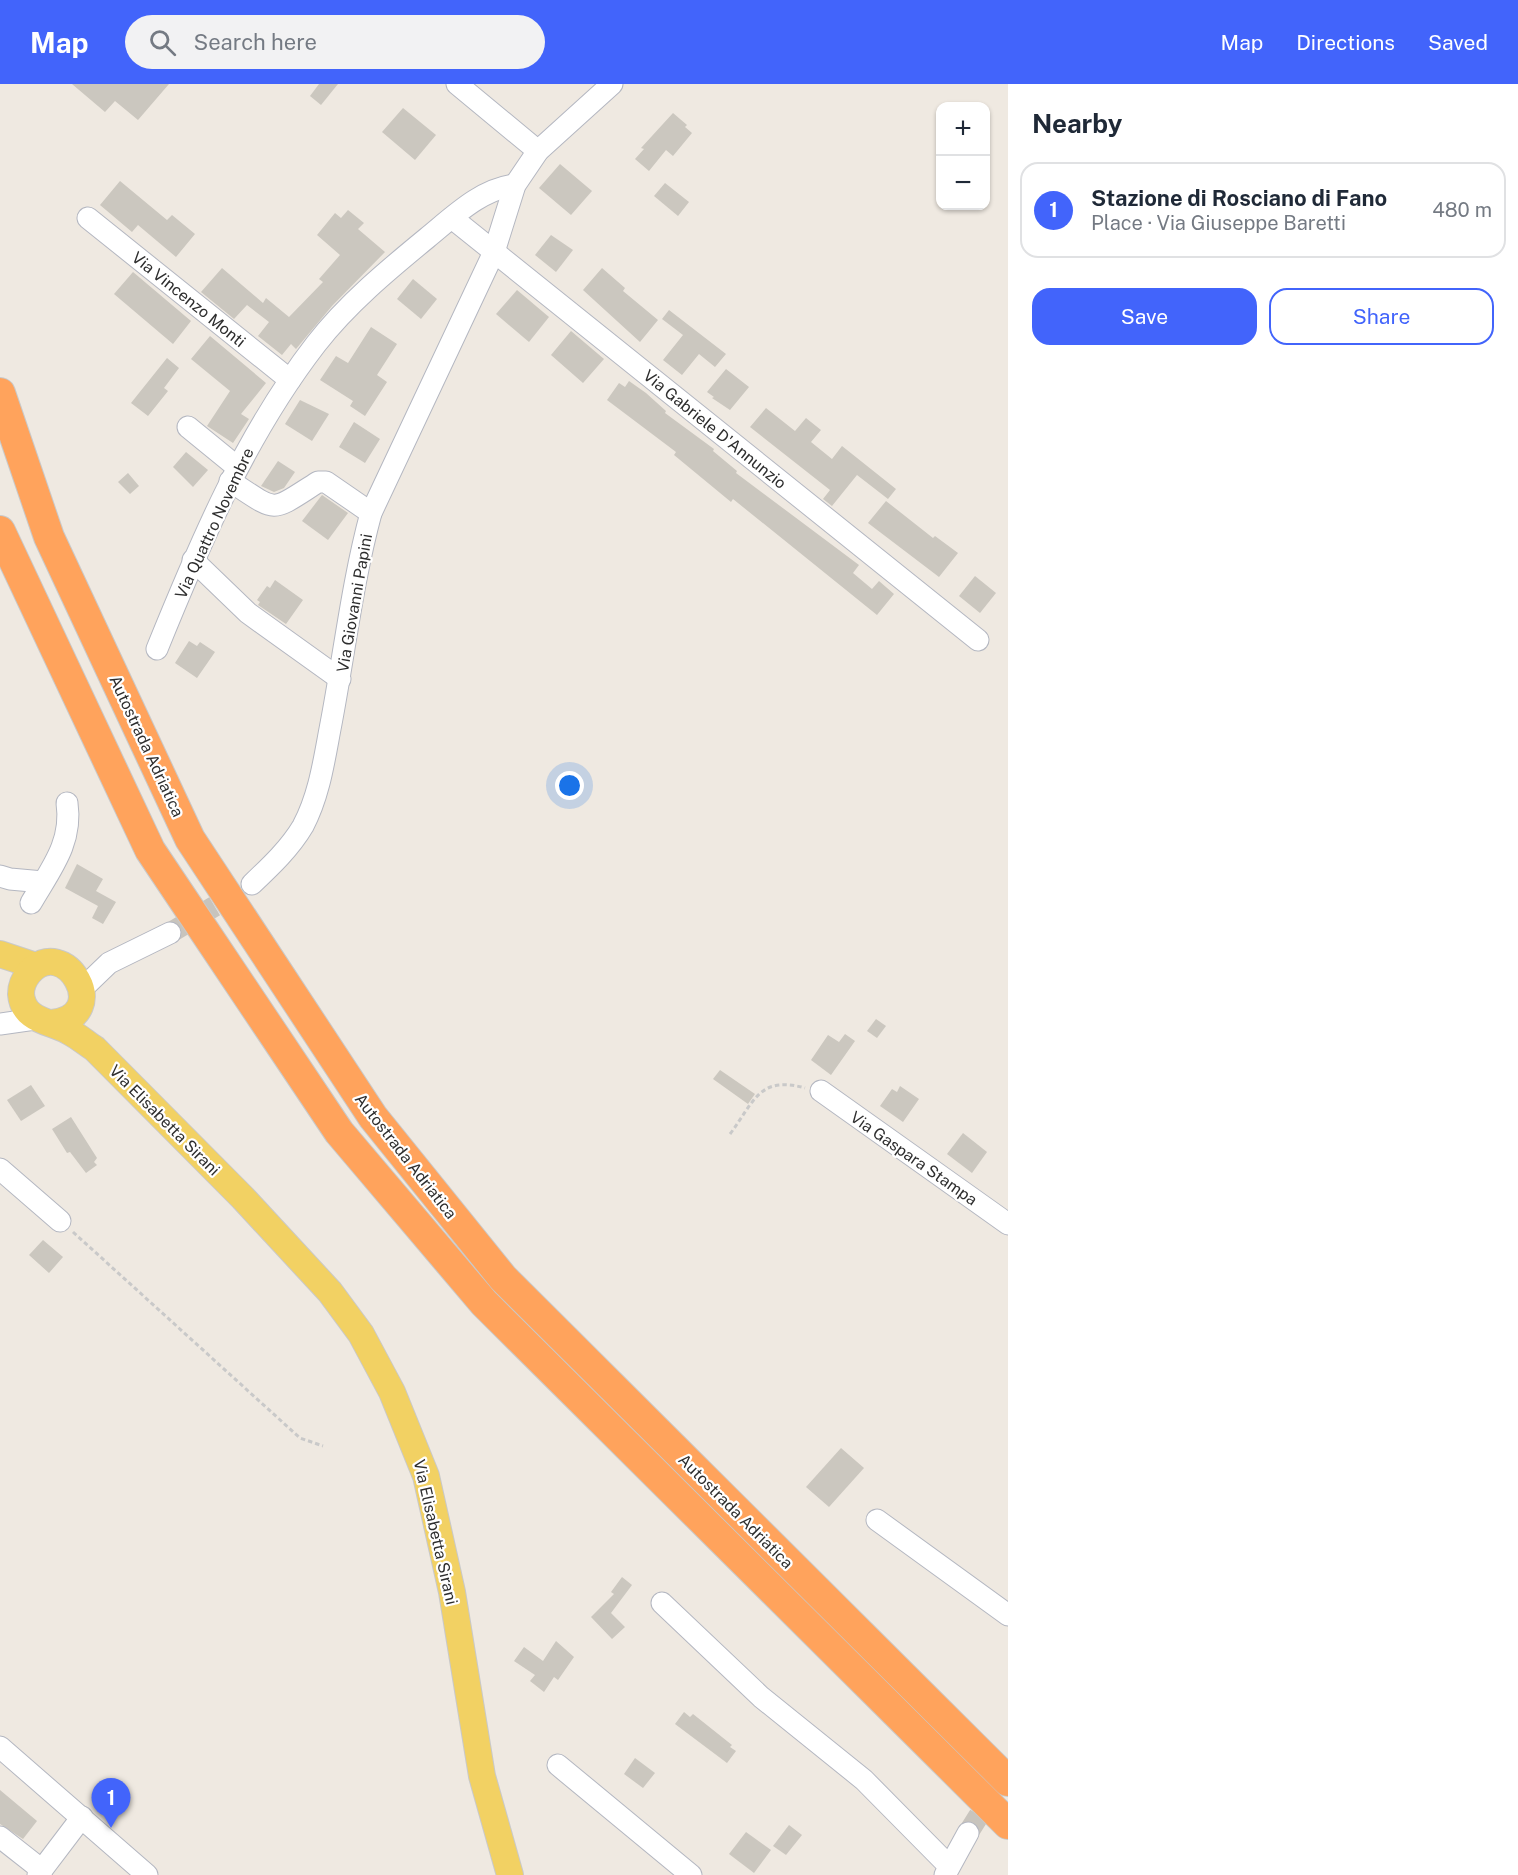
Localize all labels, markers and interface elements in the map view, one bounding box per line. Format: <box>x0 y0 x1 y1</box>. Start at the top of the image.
search box <box>125 15 545 69</box>
text: Map <box>30 26 89 59</box>
icon: search <box>146 26 179 59</box>
text: Search here <box>194 29 317 55</box>
text: Map <box>1221 30 1263 55</box>
text: Directions <box>1296 30 1395 55</box>
text: Saved <box>1428 30 1488 55</box>
map controls <box>936 102 990 210</box>
button: + <box>936 102 990 156</box>
text: Nearby <box>1032 108 1122 139</box>
button: − <box>936 156 990 210</box>
text: Stazione di Rosciano di Fano <box>1091 185 1387 211</box>
text: 1 <box>1049 198 1058 222</box>
text: 480 m <box>1432 198 1492 222</box>
text: Place · Via Giuseppe Baretti <box>1091 211 1346 235</box>
street label: Via Vincenzo Monti <box>128 248 249 351</box>
button: Save <box>1032 288 1257 345</box>
button: Share <box>1269 288 1494 345</box>
street label: Via Gabriele D'Annunzio <box>639 366 790 493</box>
street label: Via Quattro Novembre <box>171 445 258 602</box>
street label: Via Giovanni Papini <box>333 532 376 674</box>
street label: Autostrada Adriatica <box>105 672 188 820</box>
your location <box>555 771 584 800</box>
street label: Via Elisabetta Sirani <box>106 1061 224 1179</box>
street label: Autostrada Adriatica <box>351 1090 460 1223</box>
street label: Via Gaspara Stampa <box>847 1107 981 1209</box>
street label: Autostrada Adriatica <box>675 1450 797 1572</box>
street label: Via Elisabetta Sirani <box>410 1458 461 1606</box>
pin: 1 <box>92 1778 130 1828</box>

